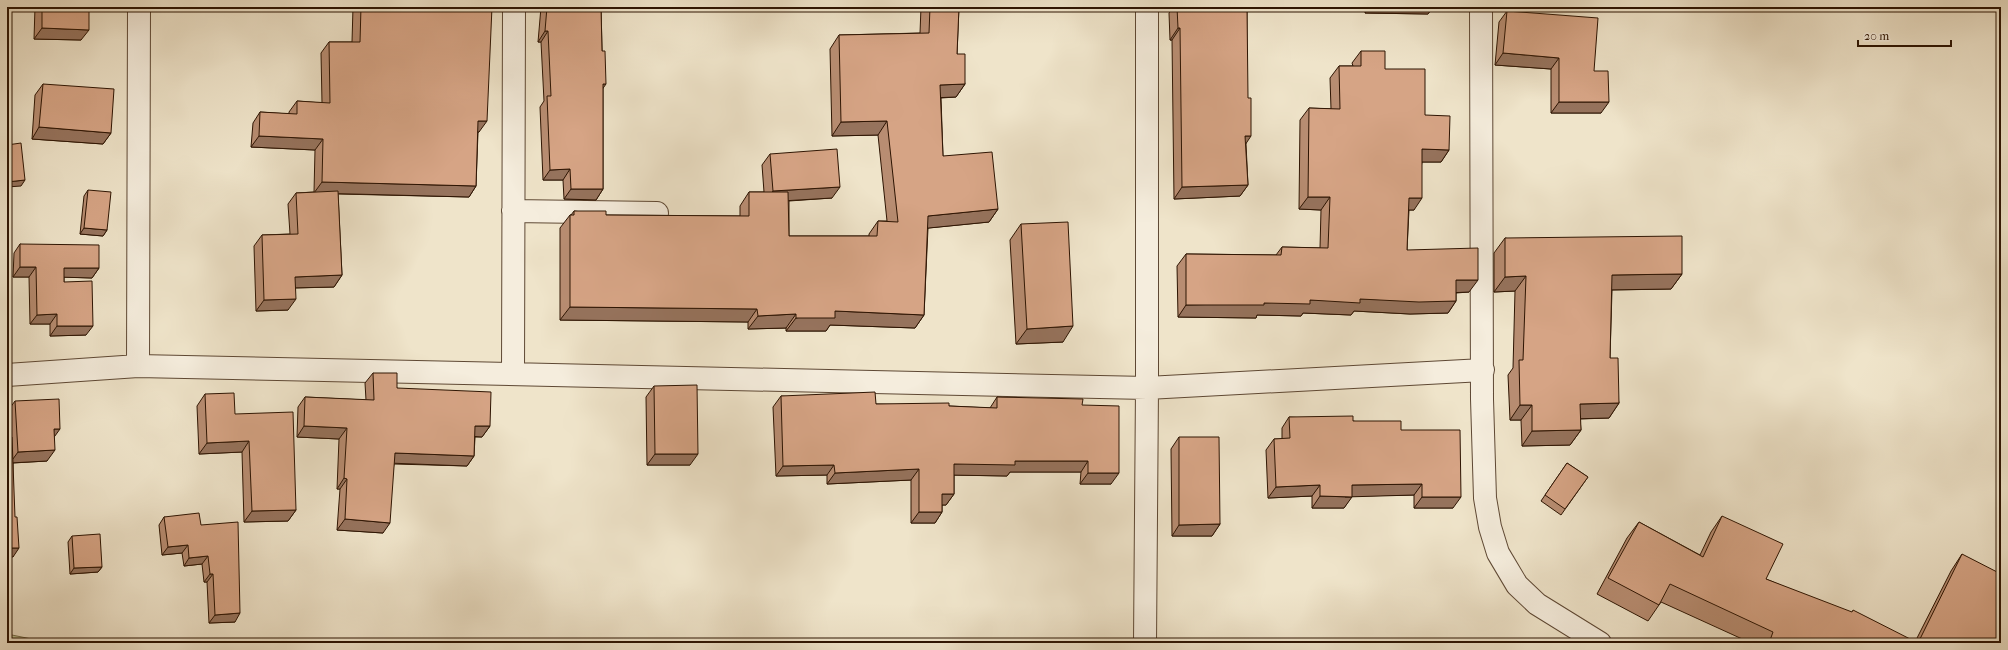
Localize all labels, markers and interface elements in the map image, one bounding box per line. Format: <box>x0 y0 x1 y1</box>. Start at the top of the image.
scale bar <box>1858 22 1951 48</box>
text: 20 m <box>1864 29 1889 43</box>

